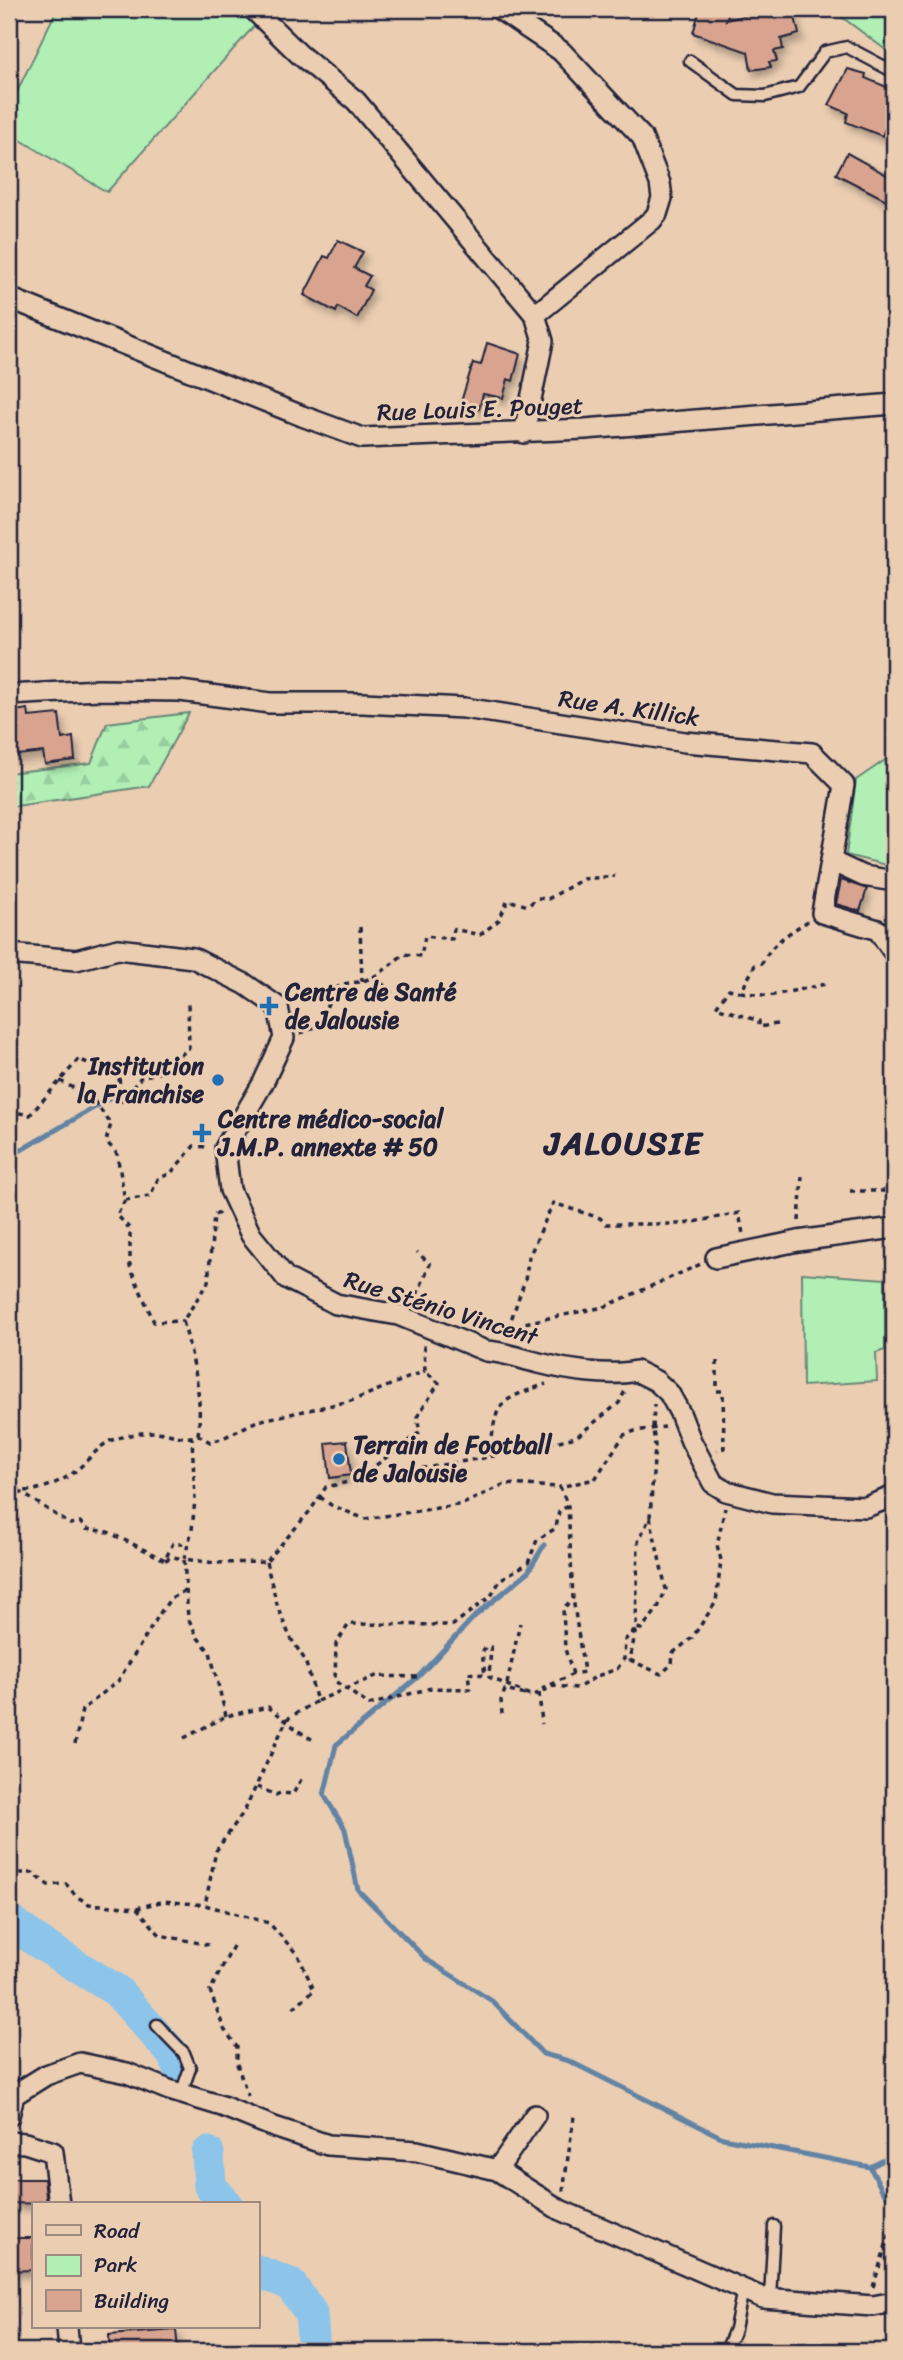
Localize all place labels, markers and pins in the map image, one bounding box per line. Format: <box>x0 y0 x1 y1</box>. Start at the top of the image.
place label: Centre de Santé de Jalousie <box>284 971 457 1041</box>
marker: Centre de Santé de Jalousie <box>259 996 279 1016</box>
place label: Institution la Franchise <box>77 1045 205 1115</box>
marker: Institution la Franchise <box>210 1072 226 1088</box>
place label: Centre médico-social J.M.P. annexte # 50 <box>216 1098 444 1168</box>
marker: Centre médico-social J.M.P. annexte # 50 <box>192 1123 212 1143</box>
place label: Terrain de Football de Jalousie <box>353 1424 553 1494</box>
marker: Terrain de Football de Jalousie <box>331 1451 347 1467</box>

